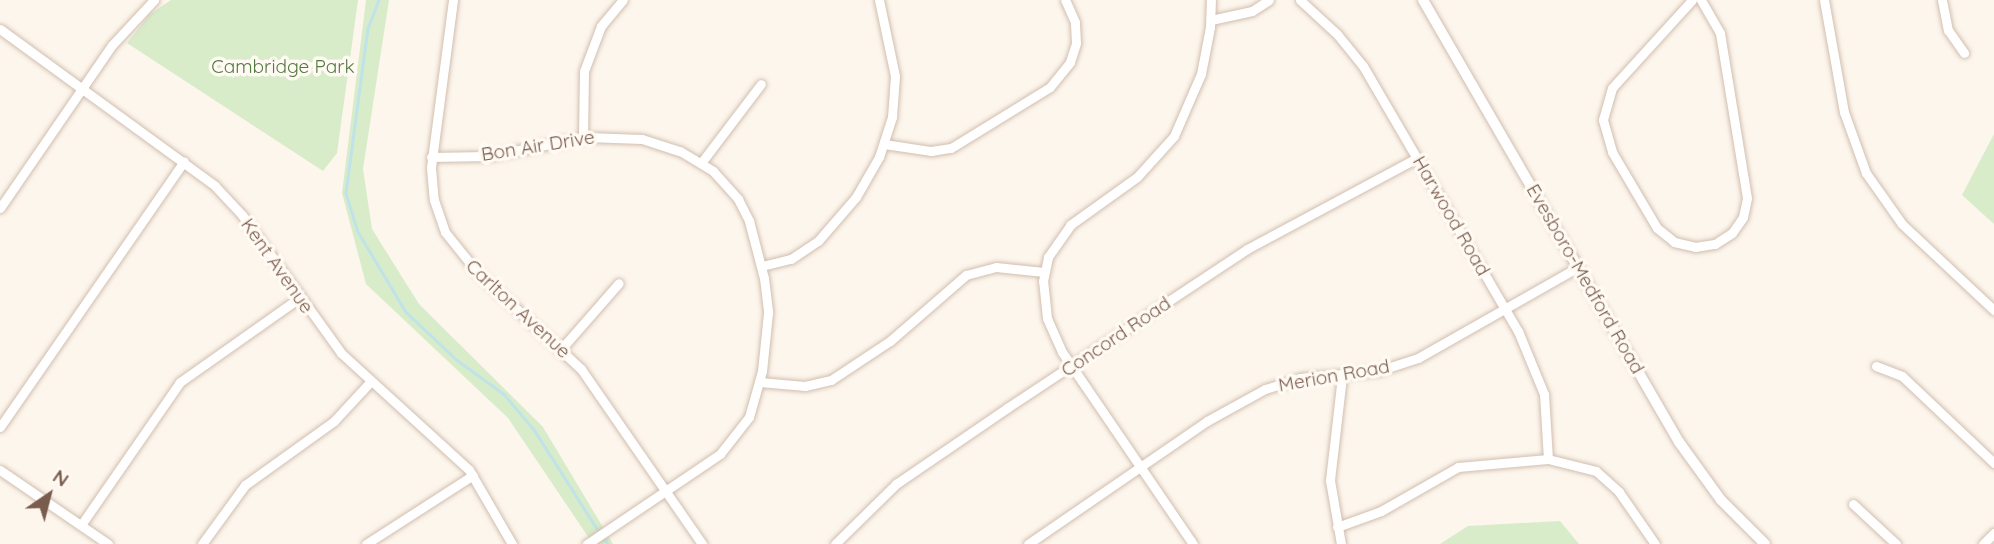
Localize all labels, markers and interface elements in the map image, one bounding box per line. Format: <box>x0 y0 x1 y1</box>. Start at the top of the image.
park label: Cambridge Park <box>211 56 355 78</box>
street label: Bon Air Drive <box>480 126 596 166</box>
street label: Harwood Road <box>1407 152 1495 280</box>
street label: Evesboro-Medford Road <box>1521 180 1649 378</box>
street label: Kent Avenue <box>236 214 318 318</box>
street label: Carlton Avenue <box>461 255 575 363</box>
street label: Concord Road <box>1057 292 1175 382</box>
street label: Merion Road <box>1277 355 1391 397</box>
north arrow <box>14 460 84 530</box>
text: N <box>48 464 74 492</box>

